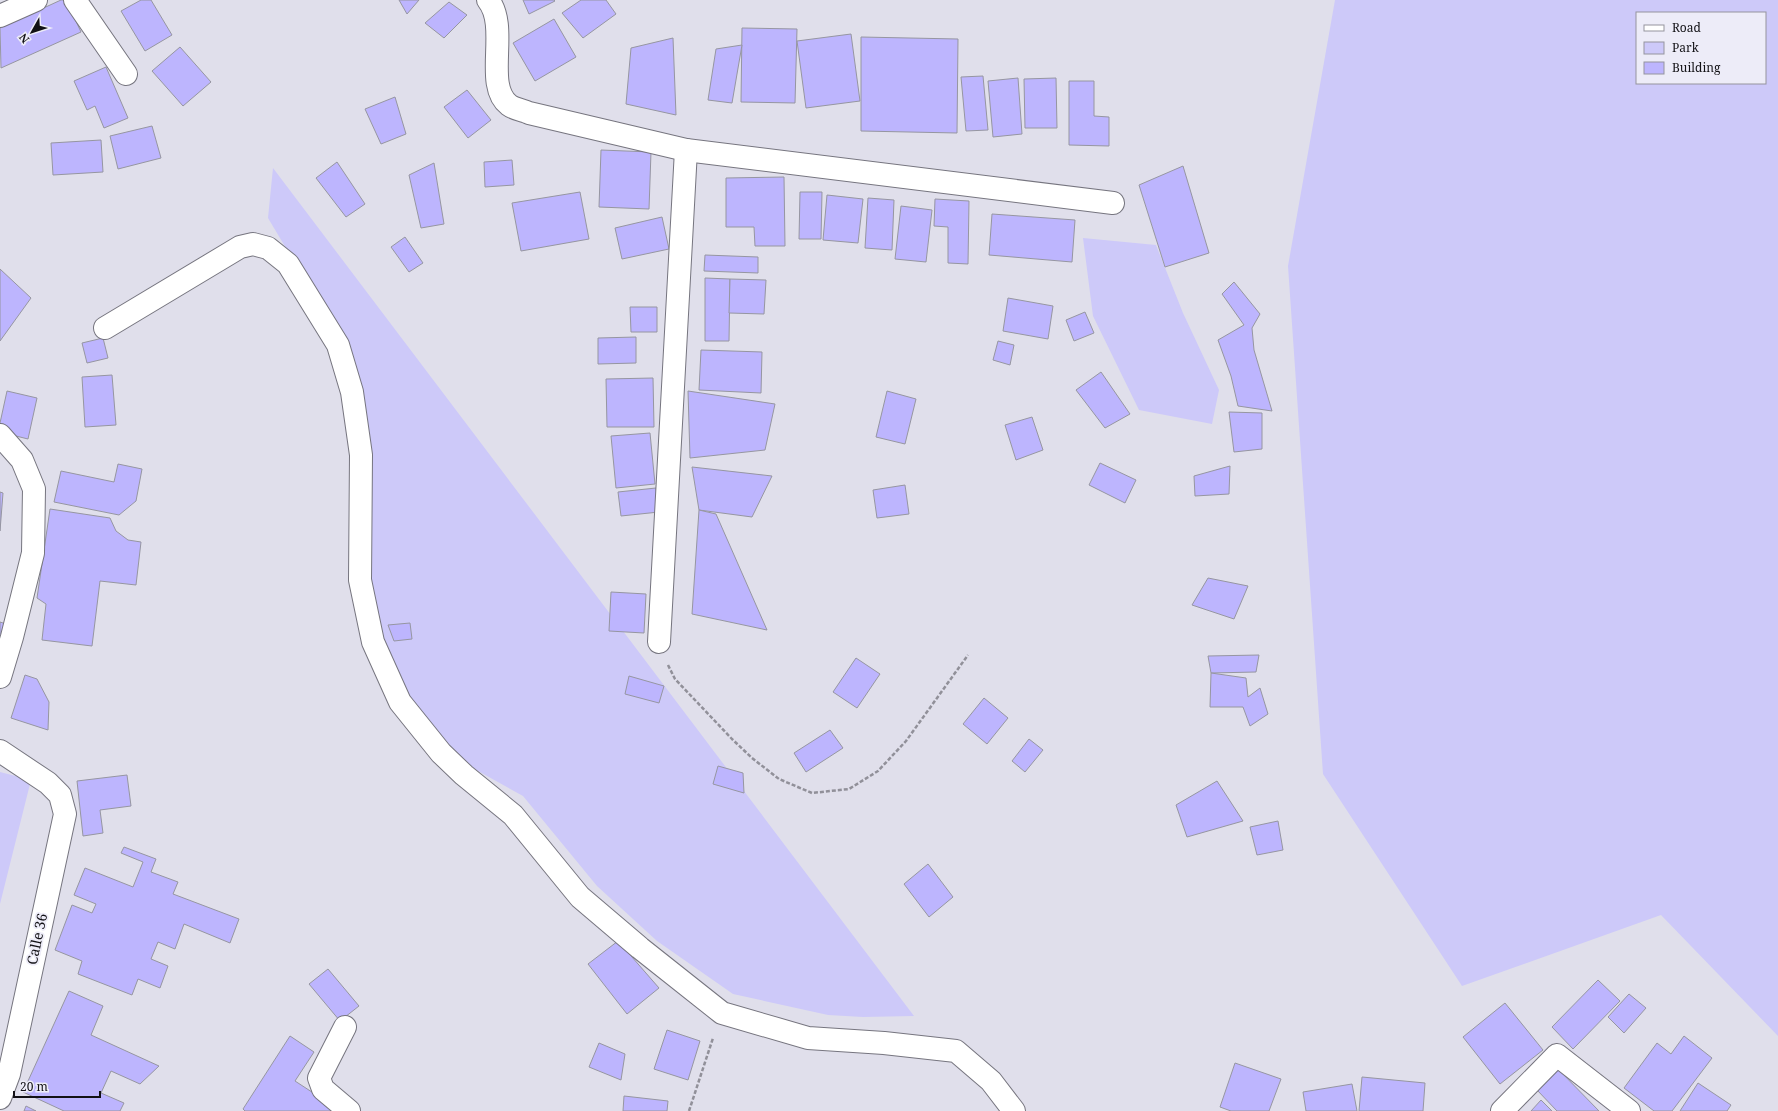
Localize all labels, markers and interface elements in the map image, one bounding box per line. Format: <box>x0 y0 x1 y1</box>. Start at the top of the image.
north arrow <box>12 12 52 52</box>
legend <box>1636 12 1766 84</box>
text: Road <box>1672 19 1702 36</box>
text: N <box>15 30 32 47</box>
text: Park <box>1672 39 1700 56</box>
text: Building <box>1672 59 1721 76</box>
street label: Calle 36 <box>22 911 51 966</box>
scale bar <box>14 1073 100 1099</box>
text: 20 m <box>20 1078 48 1095</box>

